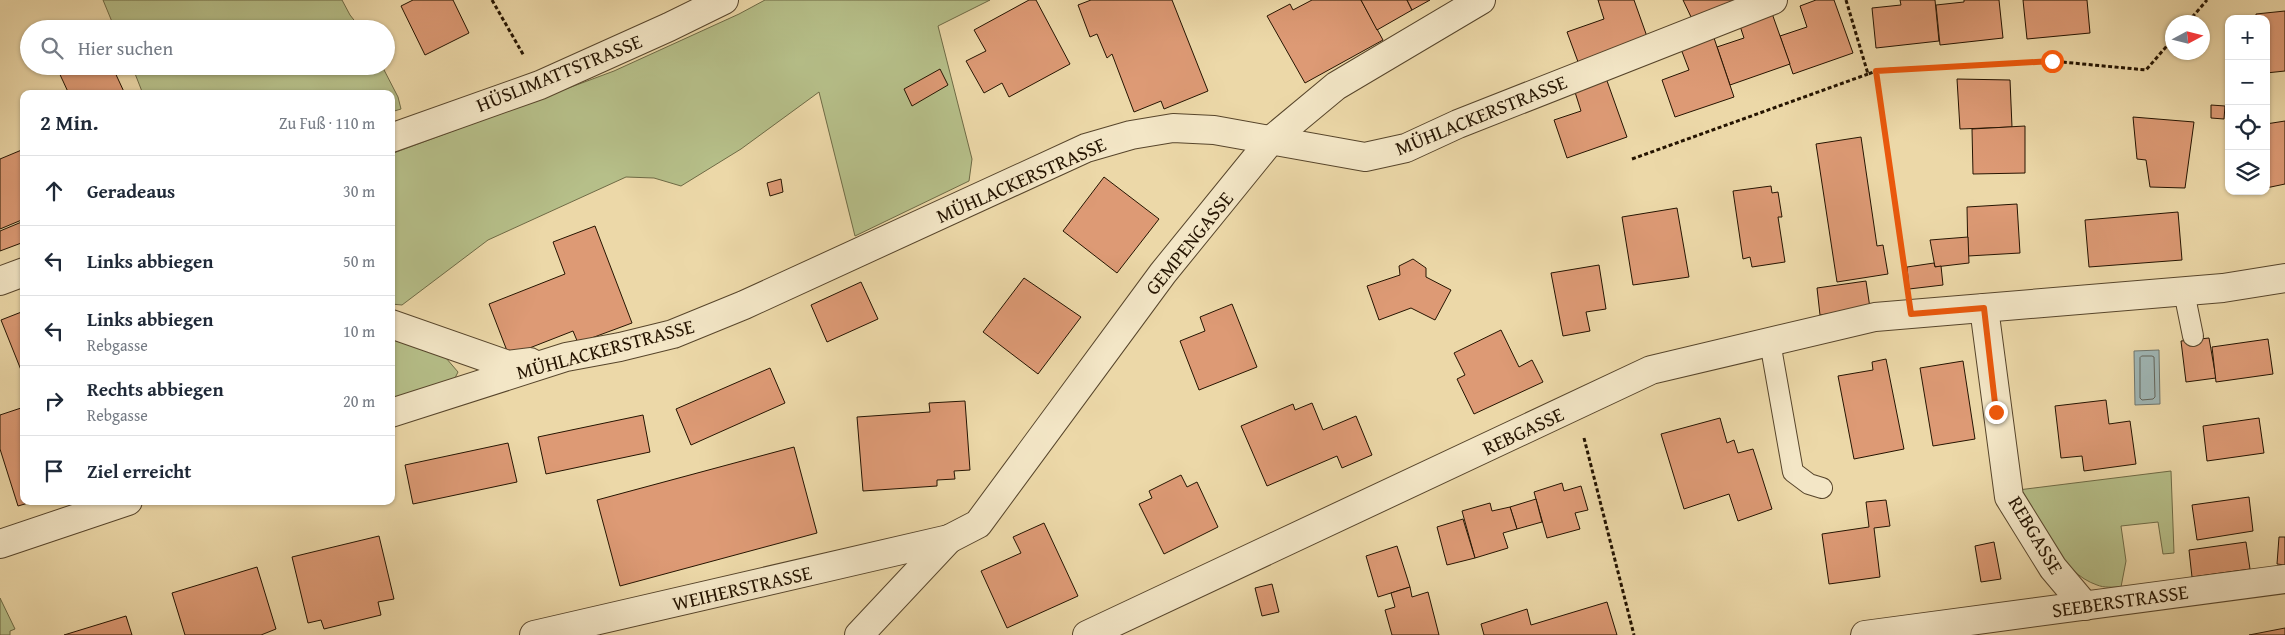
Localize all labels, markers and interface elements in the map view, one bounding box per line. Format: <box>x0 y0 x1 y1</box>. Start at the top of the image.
north arrow <box>2165 15 2210 60</box>
map controls <box>2225 15 2270 195</box>
button: + <box>2225 15 2270 60</box>
search box <box>20 20 395 75</box>
street label: HÜSLIMATTSTRASSE <box>472 26 646 119</box>
icon: search <box>38 34 66 62</box>
text: Hier suchen <box>78 34 173 62</box>
route start <box>2041 50 2064 73</box>
button: − <box>2225 60 2270 105</box>
street label: MÜHLACKERSTRASSE <box>1391 67 1571 162</box>
button: locate <box>2225 105 2270 150</box>
text: 2 Min. <box>40 107 98 138</box>
text: Zu Fuß · 110 m <box>279 111 375 135</box>
street label: MÜHLACKERSTRASSE <box>931 129 1110 230</box>
button: layers <box>2225 150 2270 195</box>
icon: ahead <box>40 177 68 205</box>
text: Geradeaus <box>87 177 175 205</box>
text: 30 m <box>343 179 375 203</box>
street label: GEMPENGASSE <box>1138 185 1239 301</box>
icon: left <box>40 247 68 275</box>
text: Links abbiegen <box>87 247 213 275</box>
text: 50 m <box>343 249 375 273</box>
text: Links abbiegen <box>87 305 213 333</box>
street label: MÜHLACKERSTRASSE <box>513 311 697 386</box>
icon: left <box>40 317 68 345</box>
text: 10 m <box>343 319 375 343</box>
text: Rebgasse <box>87 333 148 357</box>
text: Rechts abbiegen <box>87 375 224 403</box>
icon: right <box>40 387 68 415</box>
text: 20 m <box>343 389 375 413</box>
street label: REBGASSE <box>1477 399 1568 462</box>
route end <box>1985 401 2008 424</box>
text: Rebgasse <box>87 403 148 427</box>
icon: arrive <box>40 457 68 485</box>
text: Ziel erreicht <box>87 457 191 485</box>
street label: REBGASSE <box>2002 490 2071 579</box>
street label: WEIHERSTRASSE <box>669 557 815 618</box>
street label: SEEBERSTRASSE <box>2050 577 2190 624</box>

